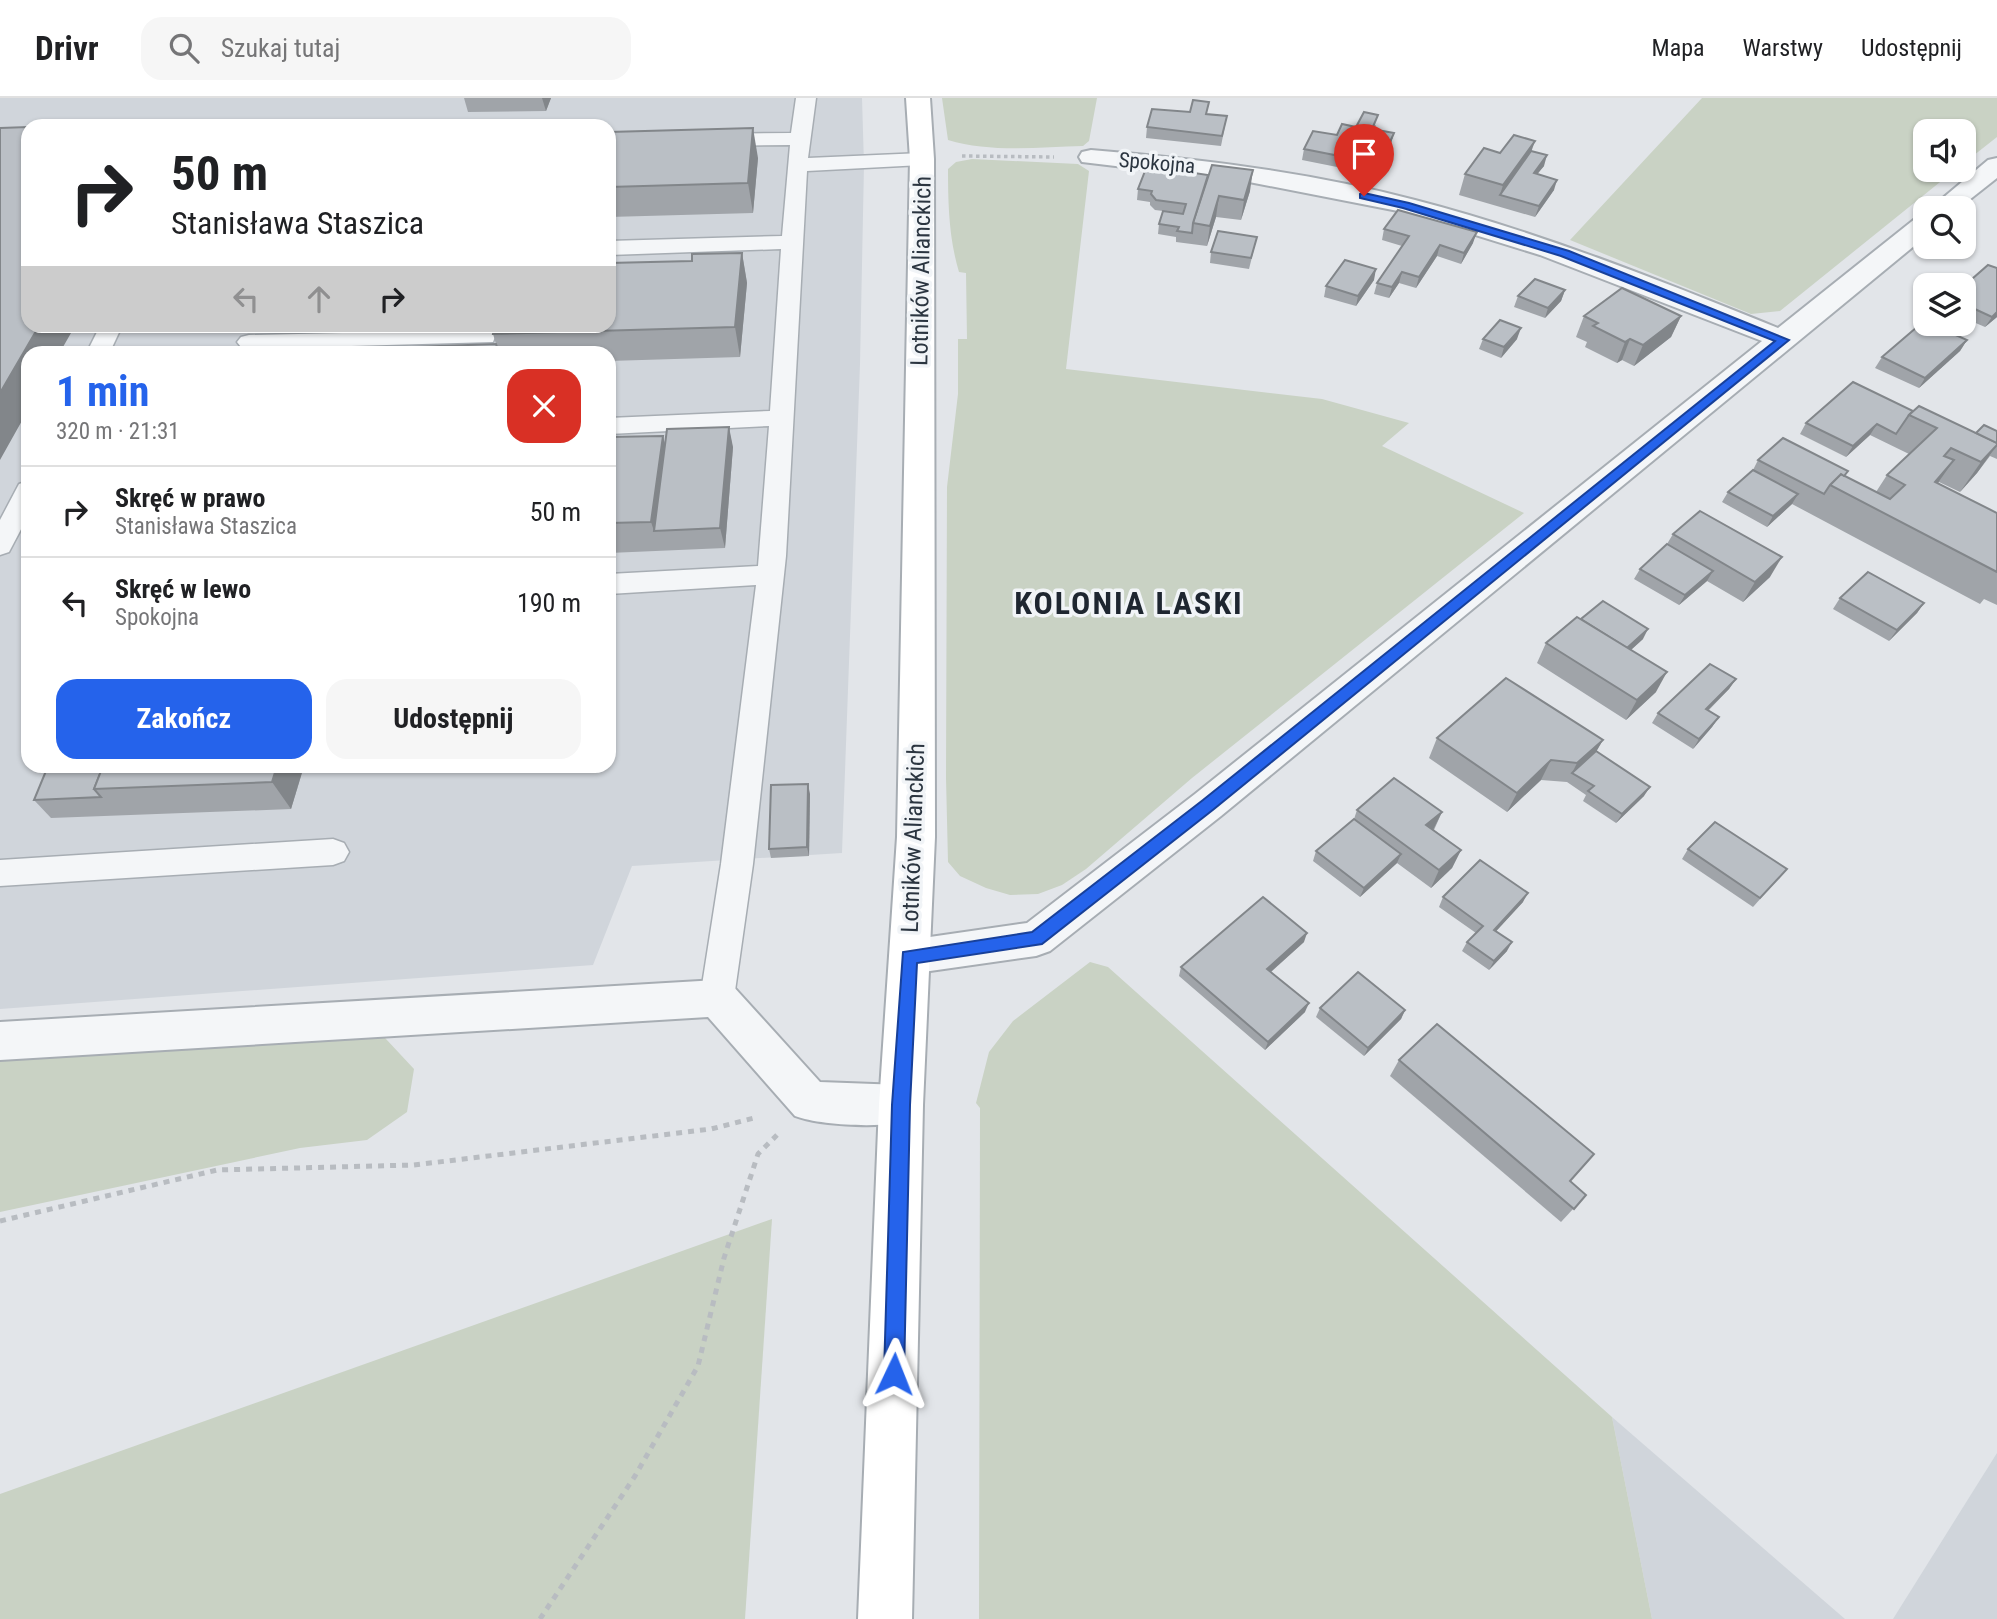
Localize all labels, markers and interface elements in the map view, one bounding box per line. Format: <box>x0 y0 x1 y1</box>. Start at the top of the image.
search box <box>141 17 631 80</box>
text: Drivr <box>35 29 99 68</box>
icon: search <box>165 29 203 67</box>
text: Szukaj tutaj <box>221 33 340 63</box>
text: Mapa <box>1652 34 1705 62</box>
text: Warstwy <box>1743 34 1823 62</box>
text: Udostępnij <box>1861 34 1962 62</box>
map controls <box>1913 119 1976 336</box>
button: sound <box>1913 119 1976 182</box>
pin <box>1334 124 1394 196</box>
icon: arrive <box>1345 135 1383 173</box>
text: 50 m <box>171 145 268 202</box>
icon: right <box>56 147 147 238</box>
street label: Spokojna <box>1118 148 1196 178</box>
street label: Lotników Alianckich <box>905 176 937 366</box>
button: search <box>1913 196 1976 259</box>
text: Stanisława Staszica <box>171 204 424 242</box>
button: layers <box>1913 273 1976 336</box>
icon: left <box>227 280 265 318</box>
icon: ahead <box>300 280 338 318</box>
icon: right <box>373 280 411 318</box>
text: 1 min <box>56 367 149 416</box>
button: close <box>507 369 581 443</box>
text: 320 m · 21:31 <box>56 418 180 445</box>
text: Skręć w prawo <box>115 483 265 513</box>
icon: right <box>56 493 94 531</box>
text: 50 m <box>530 497 581 527</box>
text: Stanisława Staszica <box>115 513 297 540</box>
text: Skręć w lewo <box>115 574 251 604</box>
icon: left <box>56 584 94 622</box>
district label: KOLONIA LASKI <box>1014 584 1244 622</box>
text: 190 m <box>517 588 581 618</box>
text: Spokojna <box>115 604 199 631</box>
button: Zakończ <box>56 679 312 759</box>
button: Udostępnij <box>326 679 581 759</box>
street label: Lotników Alianckich <box>896 743 930 933</box>
position arrow <box>857 1337 931 1411</box>

